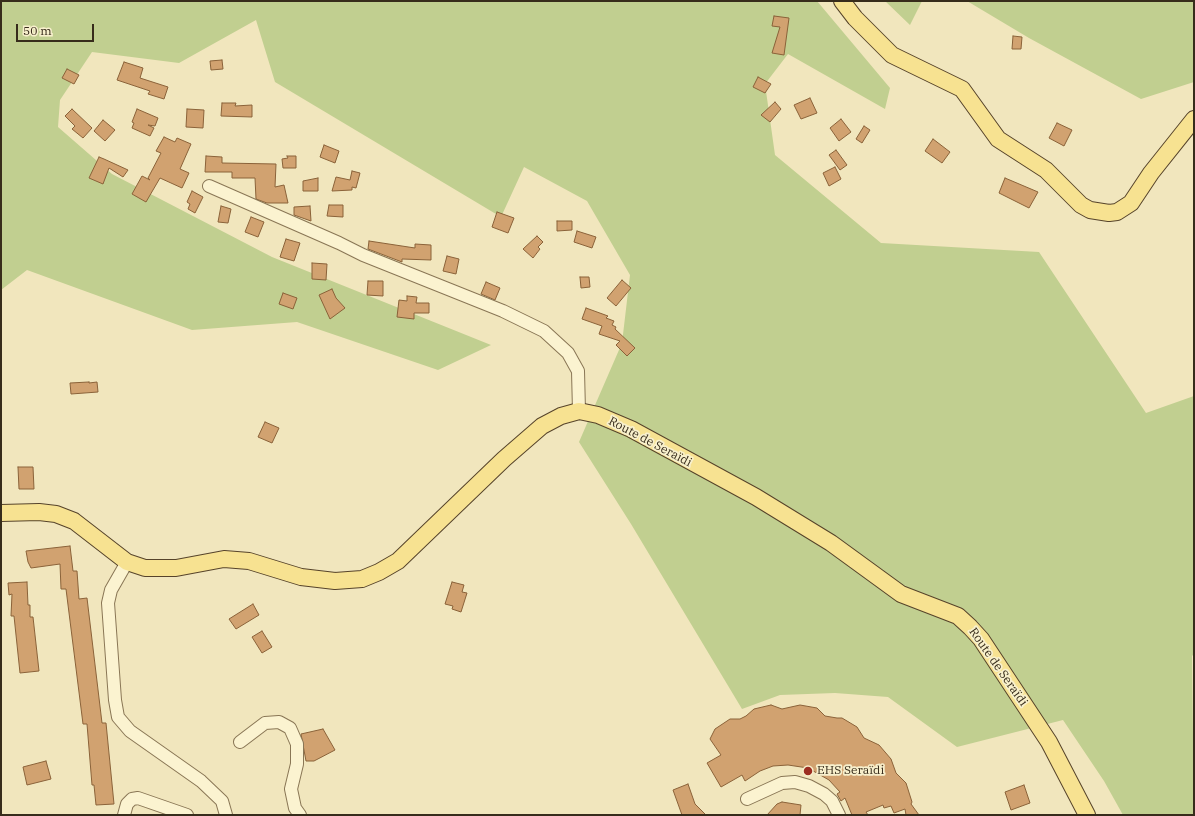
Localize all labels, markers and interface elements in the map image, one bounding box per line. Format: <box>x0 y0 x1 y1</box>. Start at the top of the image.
scale bar <box>18 16 96 42</box>
text: 50 m <box>23 23 52 38</box>
street label: Route de Seraïdi <box>606 414 694 470</box>
street label: Route de Seraïdi <box>966 625 1030 709</box>
place label: EHS Seraïdi <box>817 764 884 778</box>
marker: EHS Seraïdi <box>802 765 814 777</box>

